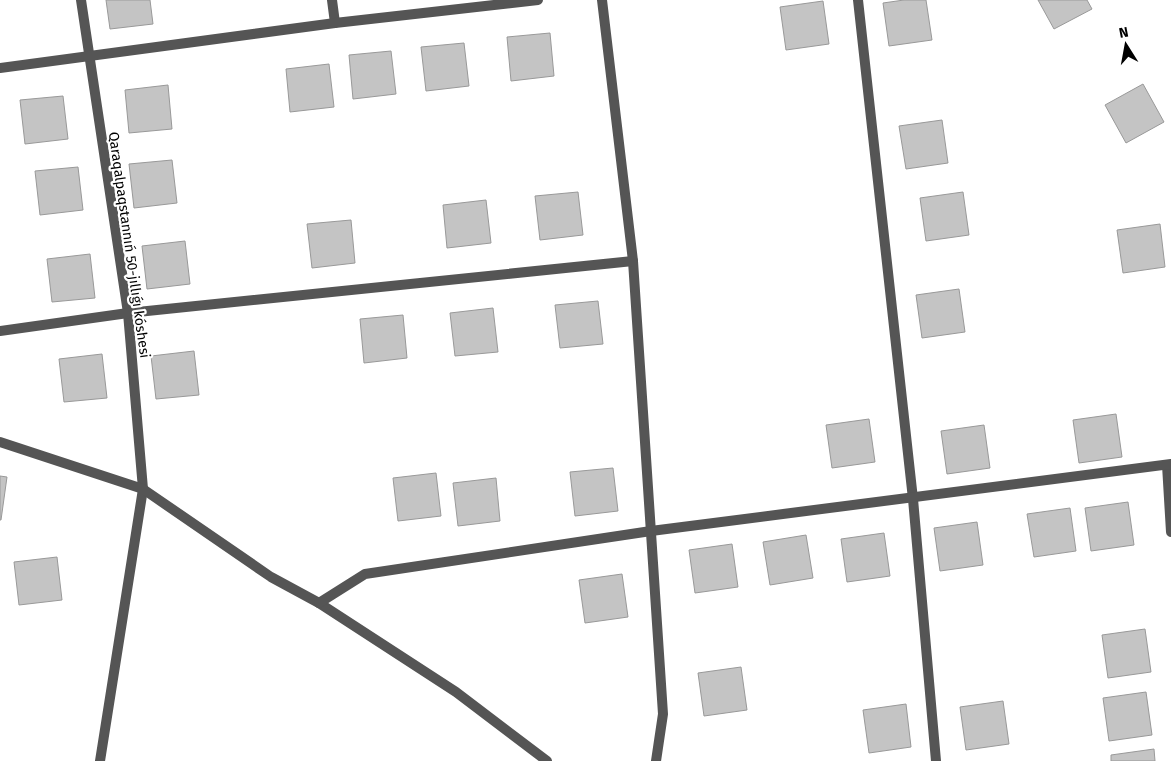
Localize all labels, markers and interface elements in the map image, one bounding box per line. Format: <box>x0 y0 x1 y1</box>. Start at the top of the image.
north arrow <box>1101 20 1151 70</box>
text: N <box>1117 23 1130 42</box>
street label: Qaraqalpaqstannıń 50-jıllıǵı kóshesi <box>105 131 153 359</box>

